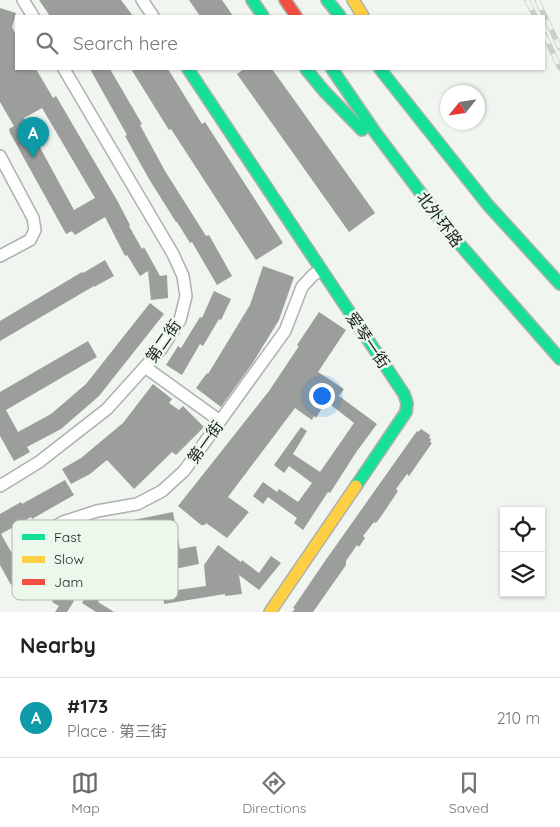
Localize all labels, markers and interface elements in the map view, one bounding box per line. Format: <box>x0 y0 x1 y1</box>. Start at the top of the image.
search box <box>15 15 545 70</box>
icon: search <box>33 29 61 57</box>
text: Search here <box>73 31 178 55</box>
north arrow <box>440 85 485 130</box>
pin: A <box>17 117 49 158</box>
street label: 北外环路 <box>413 187 467 251</box>
street label: 爱琴一街 <box>342 308 394 372</box>
street label: 第二街 <box>141 316 185 366</box>
your location <box>309 383 335 409</box>
street label: 第一街 <box>183 417 227 467</box>
map controls <box>500 507 545 597</box>
button: locate <box>500 507 545 552</box>
legend <box>12 520 178 600</box>
text: Fast <box>54 528 82 546</box>
text: Slow <box>54 550 84 568</box>
button: layers <box>500 552 545 597</box>
text: Jam <box>54 573 83 591</box>
text: Nearby <box>20 632 96 658</box>
text: #173 <box>67 694 108 718</box>
text: A <box>31 708 41 728</box>
text: 210 m <box>497 708 540 728</box>
text: Place · 第三街 <box>67 721 167 741</box>
tab: Map <box>71 769 100 817</box>
tab: Directions <box>242 769 306 817</box>
tab: Saved <box>449 769 489 817</box>

